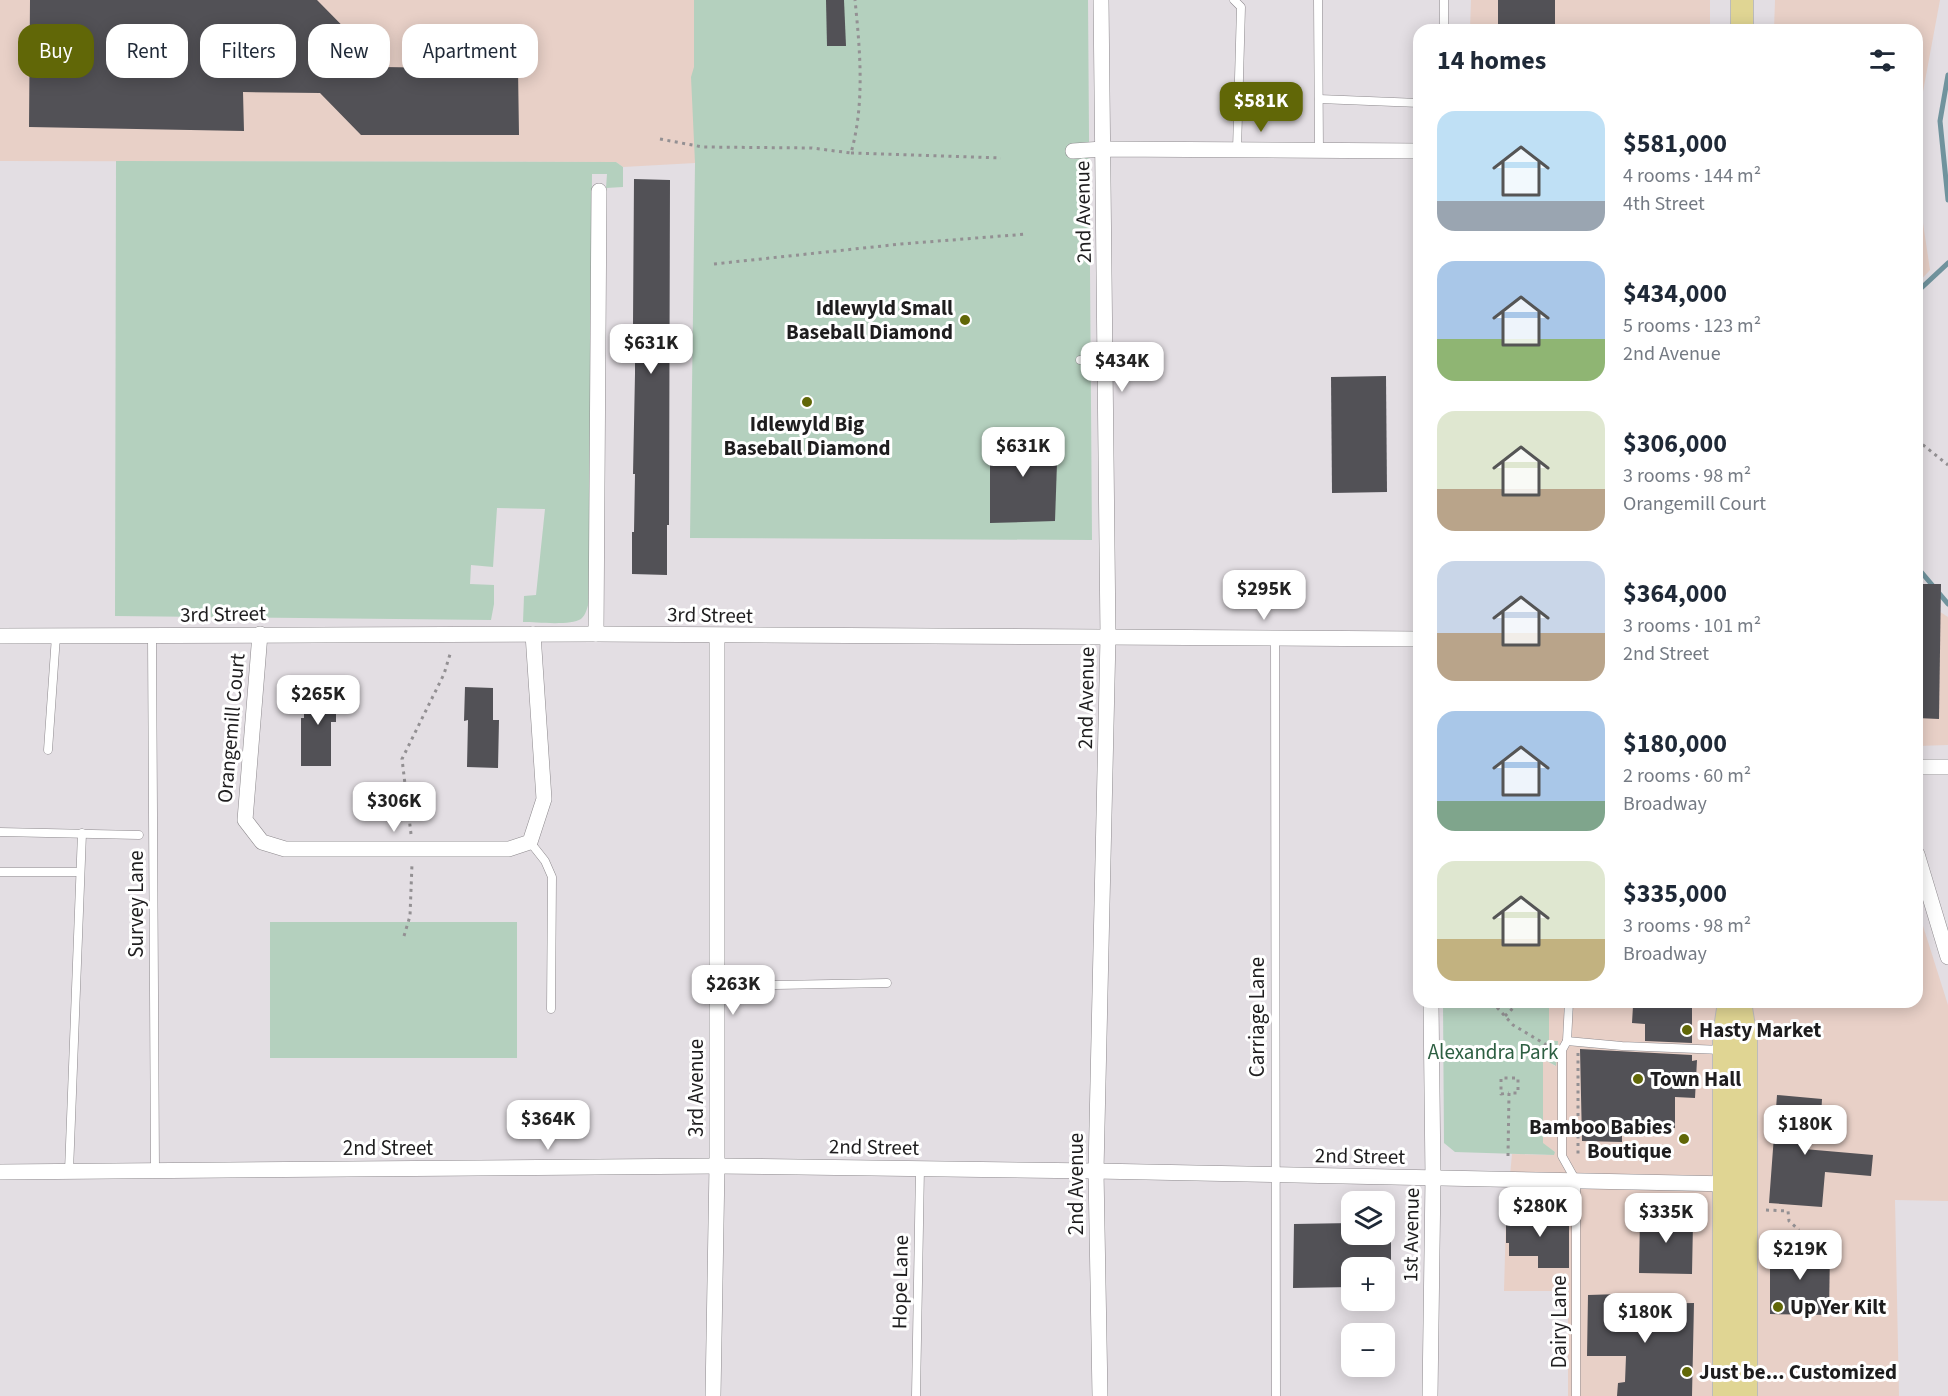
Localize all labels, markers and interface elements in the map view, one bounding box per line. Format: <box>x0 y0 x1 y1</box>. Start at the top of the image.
chip: Buy <box>18 24 94 78</box>
chip: Rent <box>106 24 188 78</box>
chip: Filters <box>200 24 296 78</box>
chip: New <box>308 24 390 78</box>
chip: Apartment <box>402 24 538 78</box>
text: 14 homes <box>1437 42 1546 79</box>
icon: filters <box>1866 44 1899 77</box>
pin: $581K <box>1219 82 1303 133</box>
text: $581K <box>1234 87 1288 115</box>
text: $581,000 <box>1623 125 1727 162</box>
icon: home <box>1485 135 1557 207</box>
street label: 2nd Avenue <box>1067 160 1099 264</box>
text: 4 rooms · 144 m² <box>1623 162 1761 190</box>
text: 4th Street <box>1623 190 1705 218</box>
text: $434,000 <box>1623 275 1727 312</box>
icon: home <box>1485 285 1557 357</box>
place label: Idlewyld Small Baseball Diamond <box>786 293 953 347</box>
text: 5 rooms · 123 m² <box>1623 312 1761 340</box>
marker: Idlewyld Small Baseball Diamond <box>958 313 972 327</box>
pin: $631K <box>609 324 693 375</box>
text: $631K <box>624 329 678 357</box>
text: 2nd Avenue <box>1623 340 1721 368</box>
pin: $434K <box>1080 342 1164 393</box>
text: $434K <box>1095 347 1149 375</box>
marker: Idlewyld Big Baseball Diamond <box>800 395 814 409</box>
place label: Idlewyld Big Baseball Diamond <box>724 409 890 463</box>
text: $306,000 <box>1623 425 1727 462</box>
pin: $631K <box>981 427 1065 478</box>
text: $631K <box>996 432 1050 460</box>
icon: home <box>1485 435 1557 507</box>
text: 3 rooms · 98 m² <box>1623 462 1751 490</box>
text: Orangemill Court <box>1623 490 1766 518</box>
pin: $295K <box>1222 570 1306 621</box>
text: $295K <box>1237 575 1291 603</box>
text: $364,000 <box>1623 575 1727 612</box>
icon: home <box>1485 585 1557 657</box>
street label: 3rd Street <box>180 598 266 630</box>
street label: 3rd Street <box>667 599 753 631</box>
text: 3 rooms · 101 m² <box>1623 612 1761 640</box>
text: 2nd Street <box>1623 640 1709 668</box>
street label: 2nd Avenue <box>1070 646 1102 750</box>
street label: Orangemill Court <box>210 652 252 804</box>
pin: $265K <box>276 675 360 726</box>
text: $265K <box>291 680 345 708</box>
text: $180,000 <box>1623 725 1727 762</box>
icon: home <box>1485 735 1557 807</box>
text: 2 rooms · 60 m² <box>1623 762 1751 790</box>
pin: $306K <box>352 782 436 833</box>
text: $306K <box>367 787 421 815</box>
text: Broadway <box>1623 790 1707 818</box>
street label: Survey Lane <box>121 850 151 958</box>
text: $335,000 <box>1623 875 1727 912</box>
icon: home <box>1485 885 1557 957</box>
text: 3 rooms · 98 m² <box>1623 912 1751 940</box>
text: Broadway <box>1623 940 1707 968</box>
street label: Carriage Lane <box>1242 957 1272 1077</box>
pin: $263K <box>691 965 775 1016</box>
text: $263K <box>706 970 760 998</box>
place label: Hasty Market <box>1699 1015 1821 1045</box>
marker: Hasty Market <box>1680 1023 1694 1037</box>
park label: Alexandra Park <box>1428 1037 1559 1067</box>
street label: 3rd Avenue <box>681 1039 711 1137</box>
place label: Town Hall <box>1650 1064 1741 1094</box>
marker: Town Hall <box>1631 1072 1645 1086</box>
pin: $364K <box>506 1100 590 1151</box>
text: $364K <box>521 1105 575 1133</box>
pin: $180K <box>1763 1105 1847 1156</box>
text: $180K <box>1778 1110 1832 1138</box>
place label: Bamboo Babies Boutique <box>1529 1112 1672 1166</box>
street label: 2nd Street <box>829 1131 919 1163</box>
marker: Bamboo Babies Boutique <box>1677 1132 1691 1146</box>
street label: 2nd Street <box>343 1133 433 1163</box>
street label: 2nd Avenue <box>1061 1133 1091 1235</box>
street label: 2nd Street <box>1315 1140 1405 1172</box>
street label: 1st Avenue <box>1395 1187 1427 1283</box>
pin: $280K <box>1498 1187 1582 1238</box>
map controls <box>1341 1191 1395 1377</box>
button: layers <box>1341 1191 1395 1245</box>
text: $280K <box>1513 1192 1567 1220</box>
pin: $335K <box>1624 1193 1708 1244</box>
text: $335K <box>1639 1198 1693 1226</box>
pin: $219K <box>1758 1230 1842 1281</box>
street label: Hope Lane <box>884 1235 916 1329</box>
text: $219K <box>1773 1235 1827 1263</box>
button: + <box>1341 1257 1395 1311</box>
street label: Dairy Lane <box>1544 1275 1574 1369</box>
place label: Up Yer Kilt <box>1790 1292 1886 1322</box>
pin: $180K <box>1603 1293 1687 1344</box>
text: $180K <box>1618 1298 1672 1326</box>
marker: Up Yer Kilt <box>1771 1300 1785 1314</box>
button: − <box>1341 1323 1395 1377</box>
place label: Just be... Customized <box>1699 1357 1897 1387</box>
marker: Just be... Customized <box>1680 1365 1694 1379</box>

